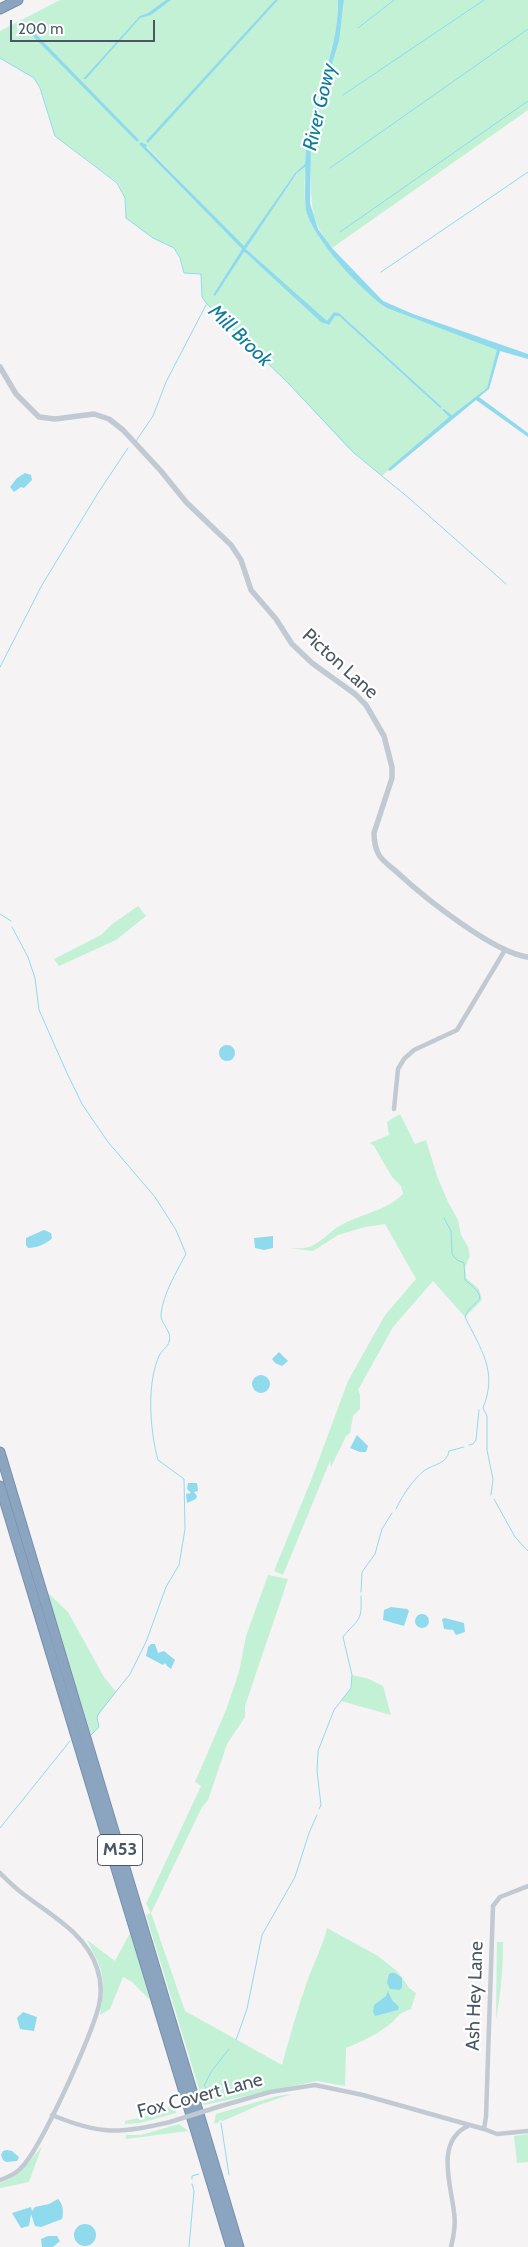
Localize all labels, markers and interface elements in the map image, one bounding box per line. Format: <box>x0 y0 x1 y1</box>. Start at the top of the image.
scale bar <box>12 10 158 42</box>
text: 200 m <box>18 20 63 38</box>
water label: River Gowy <box>298 61 342 153</box>
water label: Mill Brook <box>203 300 277 372</box>
street label: Picton Lane <box>297 624 383 704</box>
road number: M53 <box>98 1834 142 1866</box>
street label: Ash Hey Lane <box>462 1941 488 2051</box>
street label: Fox Covert Lane <box>135 2068 265 2124</box>

